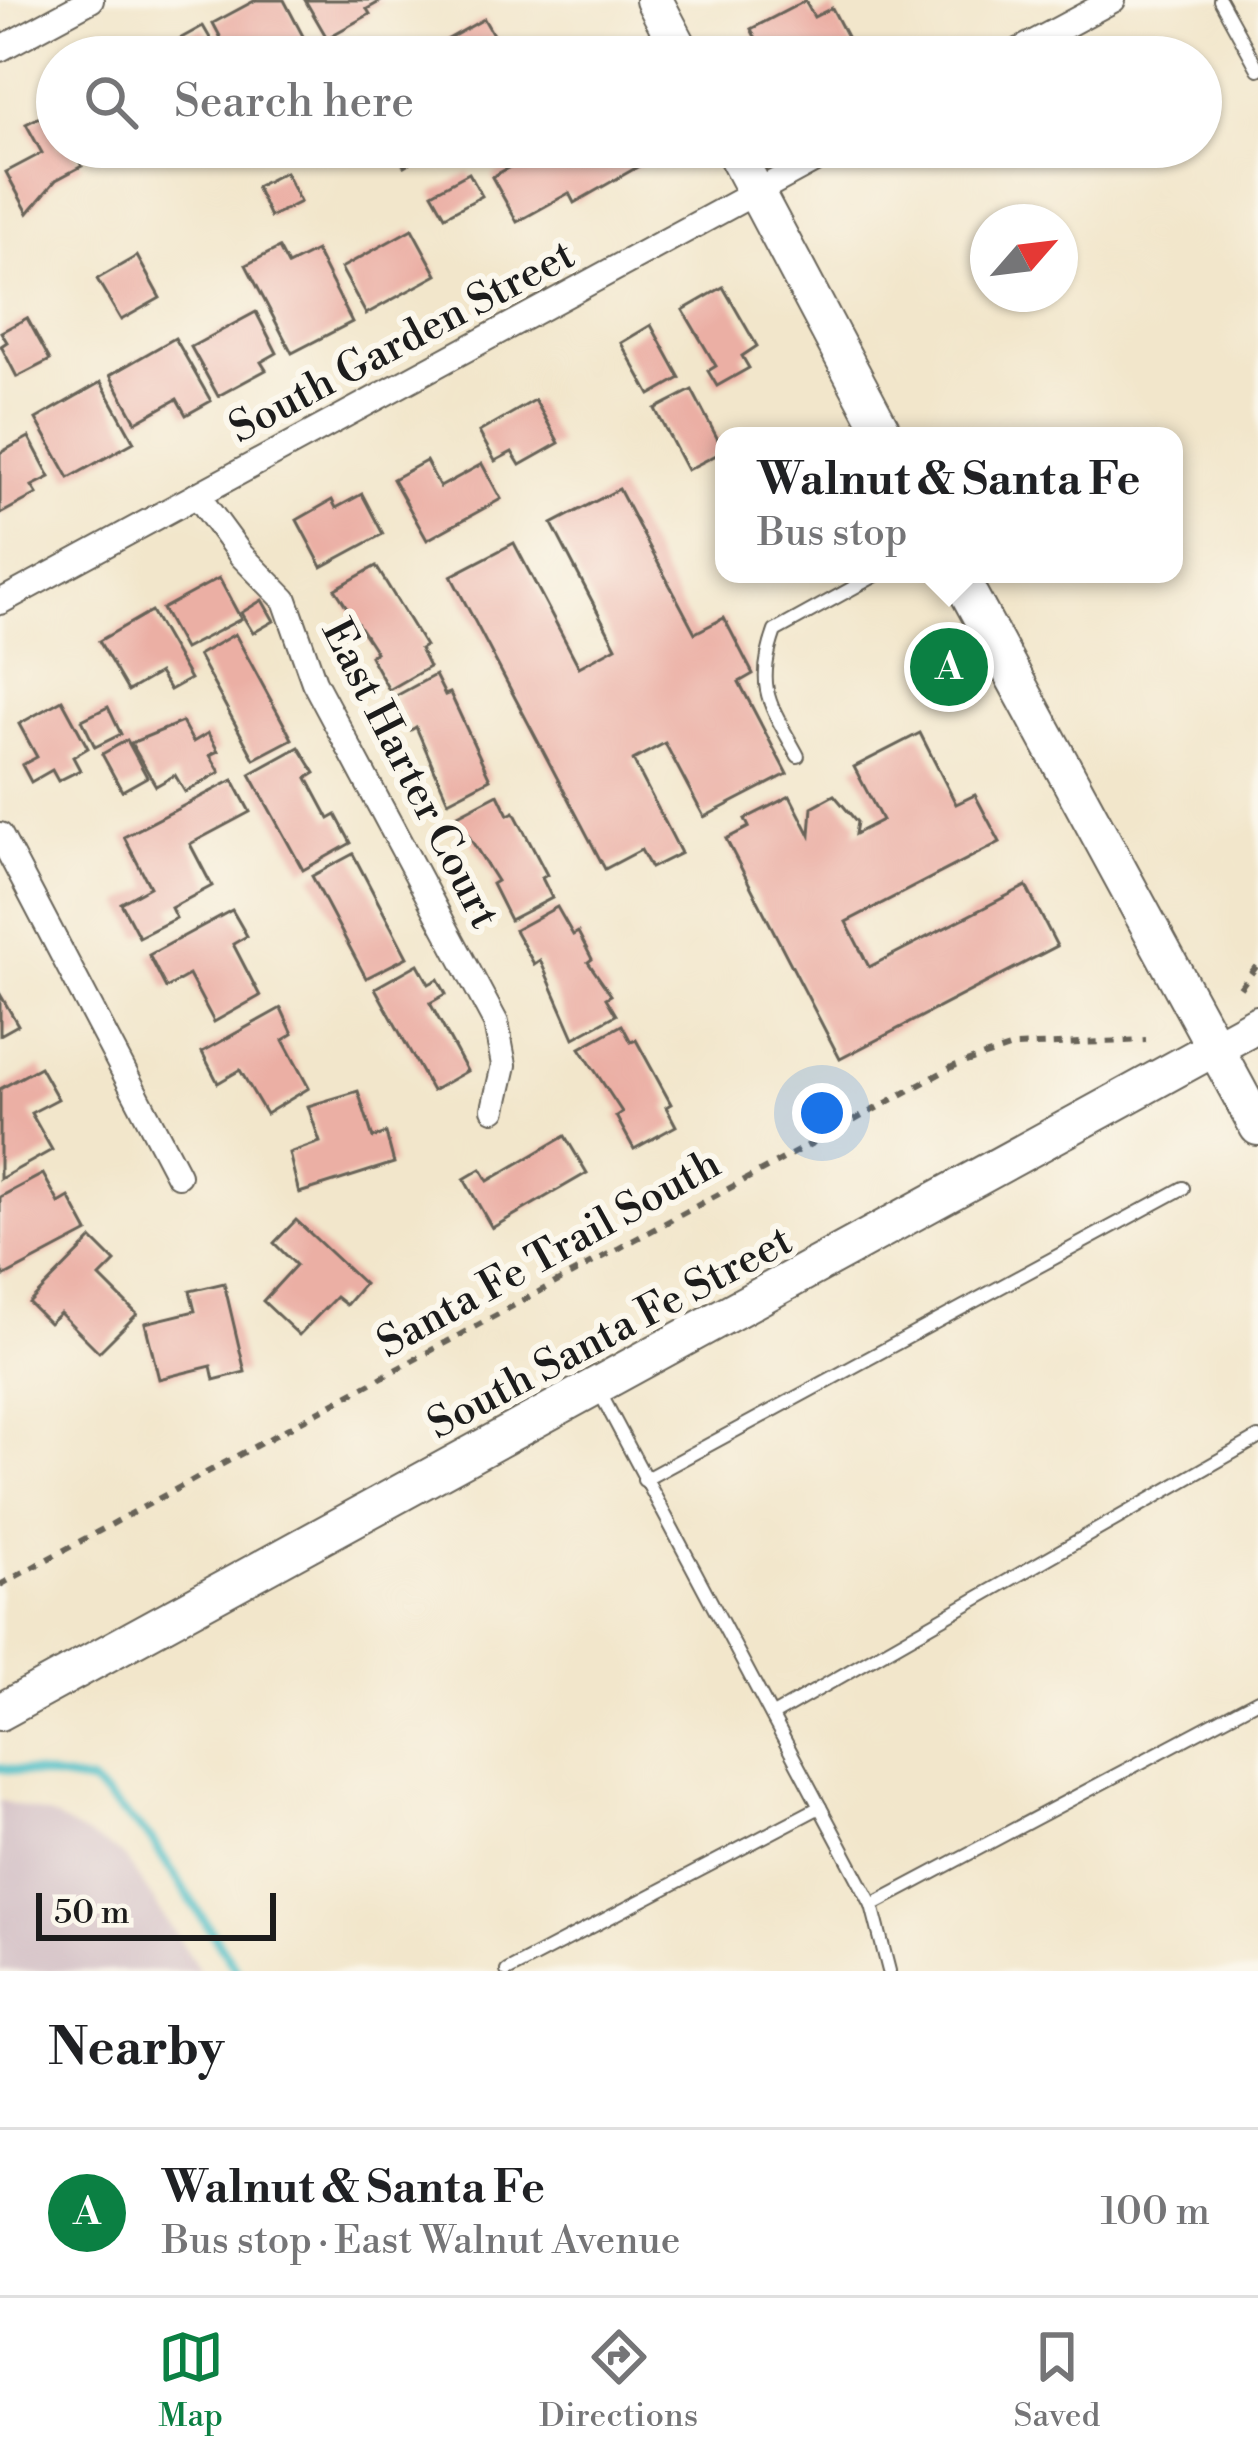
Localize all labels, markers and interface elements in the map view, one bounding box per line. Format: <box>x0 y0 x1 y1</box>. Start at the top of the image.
search box <box>36 36 1222 168</box>
icon: search <box>78 69 144 135</box>
text: Search here <box>174 74 414 131</box>
north arrow <box>970 204 1078 312</box>
street label: South Garden Street <box>220 229 584 456</box>
popup <box>715 427 1183 583</box>
text: Walnut & Santa Fe <box>758 452 1140 509</box>
text: Bus stop <box>758 509 908 558</box>
street label: East Harter Court <box>309 611 511 938</box>
pin: A <box>910 622 988 712</box>
your location <box>792 1083 852 1143</box>
street label: Santa Fe Trail South <box>368 1138 730 1371</box>
street label: South Santa Fe Street <box>419 1215 802 1452</box>
scale bar <box>36 1887 276 1940</box>
text: 50 m <box>54 1893 130 1934</box>
text: Nearby <box>48 2017 224 2081</box>
text: Walnut & Santa Fe <box>162 2160 545 2217</box>
text: A <box>73 2188 101 2237</box>
text: 100 m <box>1101 2188 1210 2237</box>
text: Bus stop · East Walnut Avenue <box>162 2217 680 2266</box>
tab: Map <box>158 2324 224 2437</box>
tab: Directions <box>539 2324 698 2437</box>
tab: Saved <box>1014 2324 1100 2437</box>

